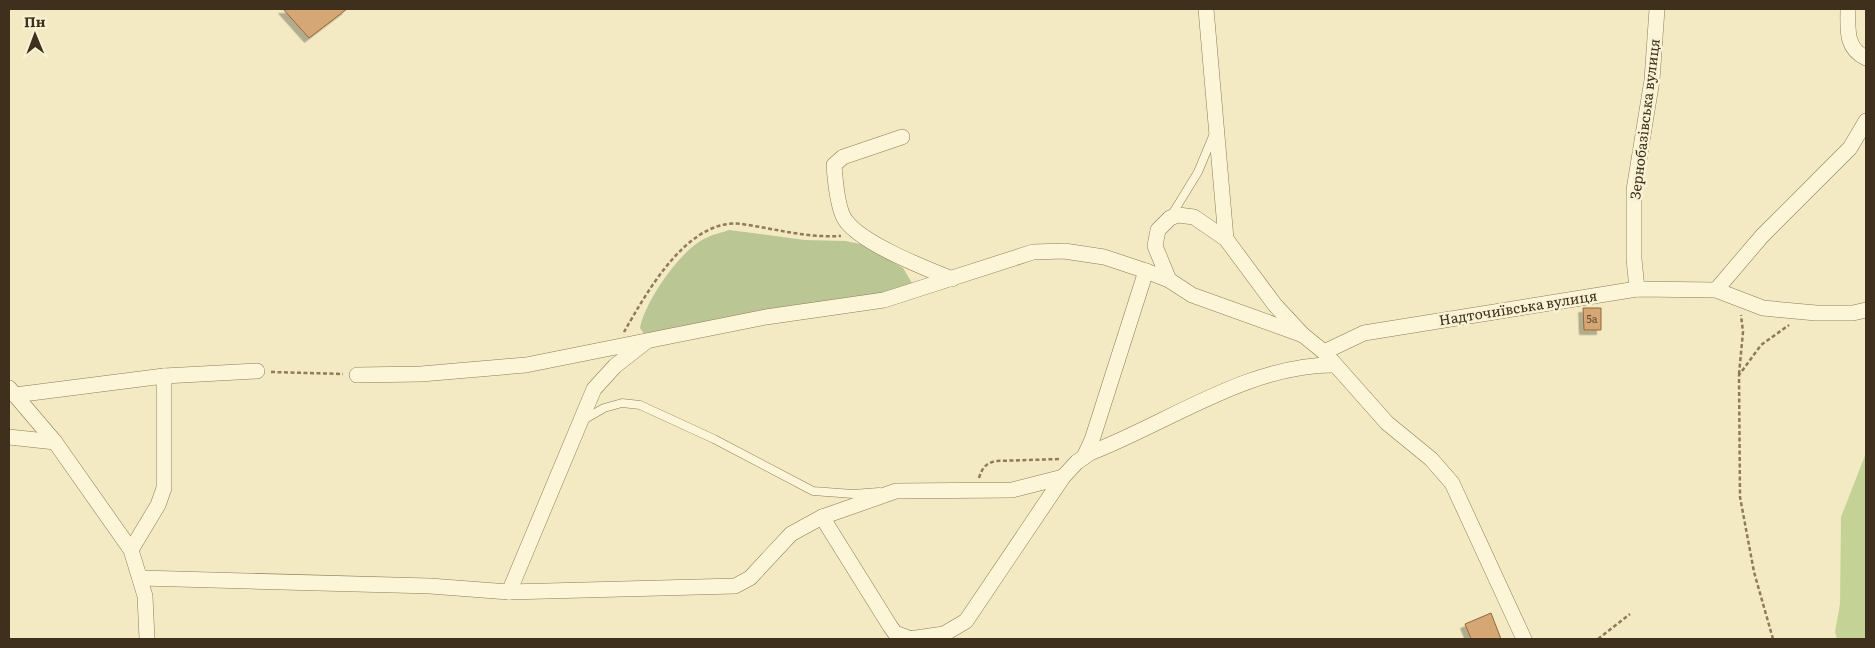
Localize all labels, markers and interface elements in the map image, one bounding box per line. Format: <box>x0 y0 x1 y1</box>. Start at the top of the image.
north arrow <box>10 10 60 60</box>
text: Пн <box>24 11 46 31</box>
street label: Зернобазівська вулиця <box>1624 37 1664 200</box>
street label: Надточиївська вулиця <box>1437 285 1598 329</box>
house number: 5а <box>1586 310 1598 326</box>

